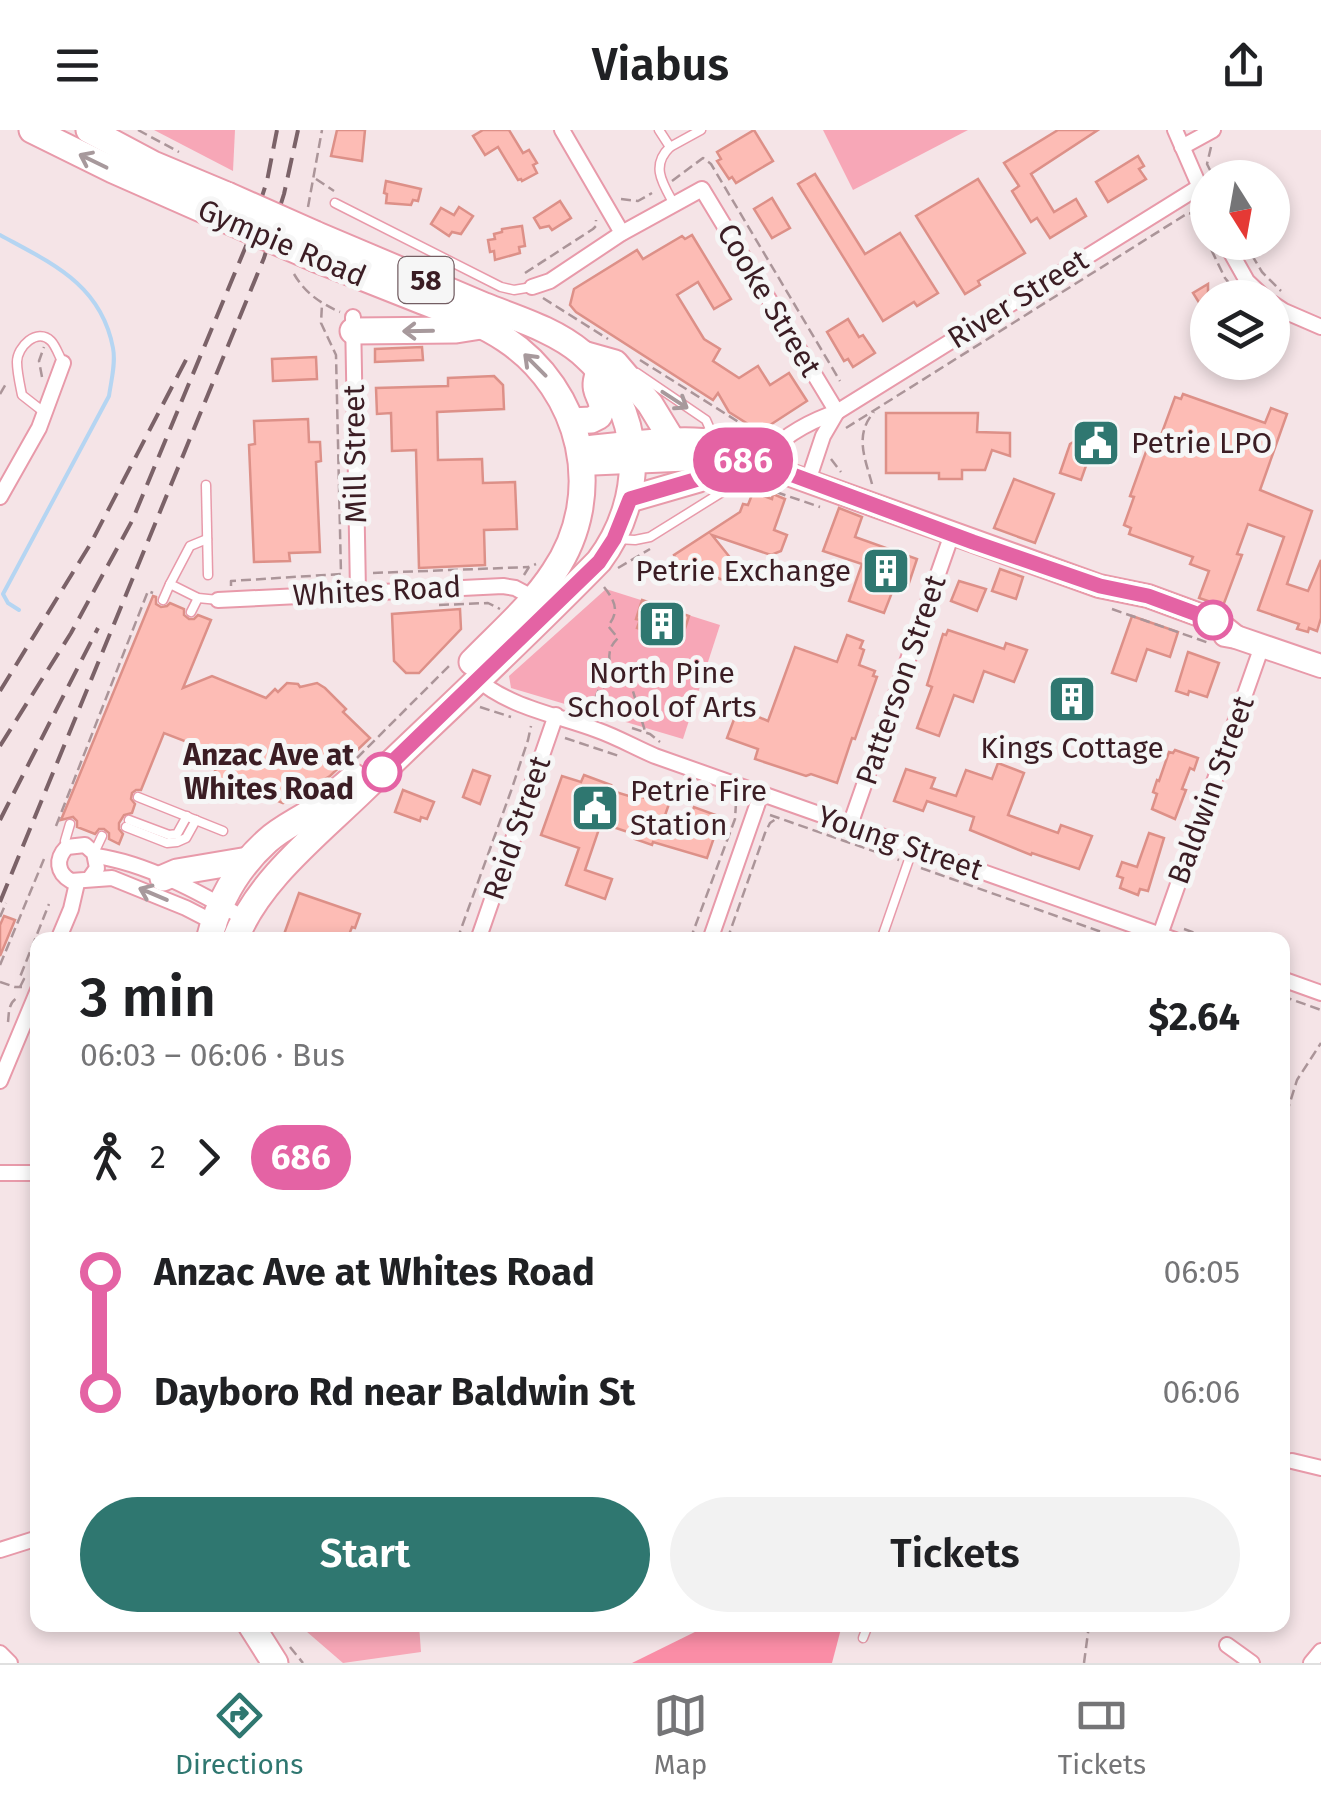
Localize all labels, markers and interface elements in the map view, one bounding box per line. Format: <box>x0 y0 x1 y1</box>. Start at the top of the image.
icon: menu <box>50 38 105 93</box>
text: Viabus <box>592 38 729 92</box>
icon: share <box>1216 38 1271 93</box>
one-way arrow <box>79 151 109 170</box>
north arrow <box>1190 160 1290 260</box>
map controls <box>1190 160 1290 380</box>
street label: Gympie Road <box>193 191 371 295</box>
street label: Cooke Street <box>709 217 829 383</box>
street label: River Street <box>941 242 1095 356</box>
road number: 58 <box>398 257 454 303</box>
button: layers <box>1190 280 1290 380</box>
one-way arrow <box>402 322 434 340</box>
one-way arrow <box>524 354 548 378</box>
street label: Mill Street <box>336 384 374 524</box>
one-way arrow <box>660 389 689 410</box>
public building icon: Petrie LPO <box>1070 417 1122 469</box>
place label: Petrie LPO <box>1131 425 1272 461</box>
line badge: 686 <box>686 428 800 492</box>
text: 686 <box>713 439 773 481</box>
building icon: Petrie Exchange <box>860 545 912 597</box>
place label: Petrie Exchange <box>635 553 851 589</box>
street label: Whites Road <box>292 569 462 613</box>
street label: Patterson Street <box>848 570 954 790</box>
building icon: North Pine School of Arts <box>636 598 688 650</box>
unlabelled marker <box>1194 601 1232 639</box>
place label: North Pine School of Arts <box>567 655 757 725</box>
building icon: Kings Cottage <box>1046 673 1098 725</box>
street label: Baldwin Street <box>1160 691 1262 889</box>
place label: Kings Cottage <box>980 730 1164 766</box>
place label: Anzac Ave at Whites Road <box>182 737 354 807</box>
street label: Reid Street <box>476 751 558 905</box>
marker: Anzac Ave at Whites Road <box>363 753 401 791</box>
place label: Petrie Fire Station <box>630 773 767 843</box>
public building icon: Petrie Fire Station <box>569 782 621 834</box>
street label: Young Street <box>813 798 987 888</box>
one-way arrow <box>138 884 169 902</box>
text: 3 min <box>80 965 216 1031</box>
text: $2.64 <box>1148 994 1240 1040</box>
text: 06:03 – 06:06 · Bus <box>80 1036 345 1074</box>
icon: walk <box>80 1130 135 1185</box>
icon: forward <box>181 1130 236 1185</box>
text: 686 <box>271 1136 331 1178</box>
text: 2 <box>150 1138 166 1176</box>
text: Anzac Ave at Whites Road <box>154 1249 595 1295</box>
text: 06:05 <box>1164 1253 1240 1291</box>
text: Dayboro Rd near Baldwin St <box>154 1369 635 1415</box>
text: 06:06 <box>1162 1373 1240 1411</box>
button: Start <box>80 1497 650 1612</box>
button: Tickets <box>670 1497 1240 1612</box>
tab: Directions <box>175 1688 303 1781</box>
tab: Map <box>653 1688 708 1781</box>
tab: Tickets <box>1058 1688 1146 1781</box>

